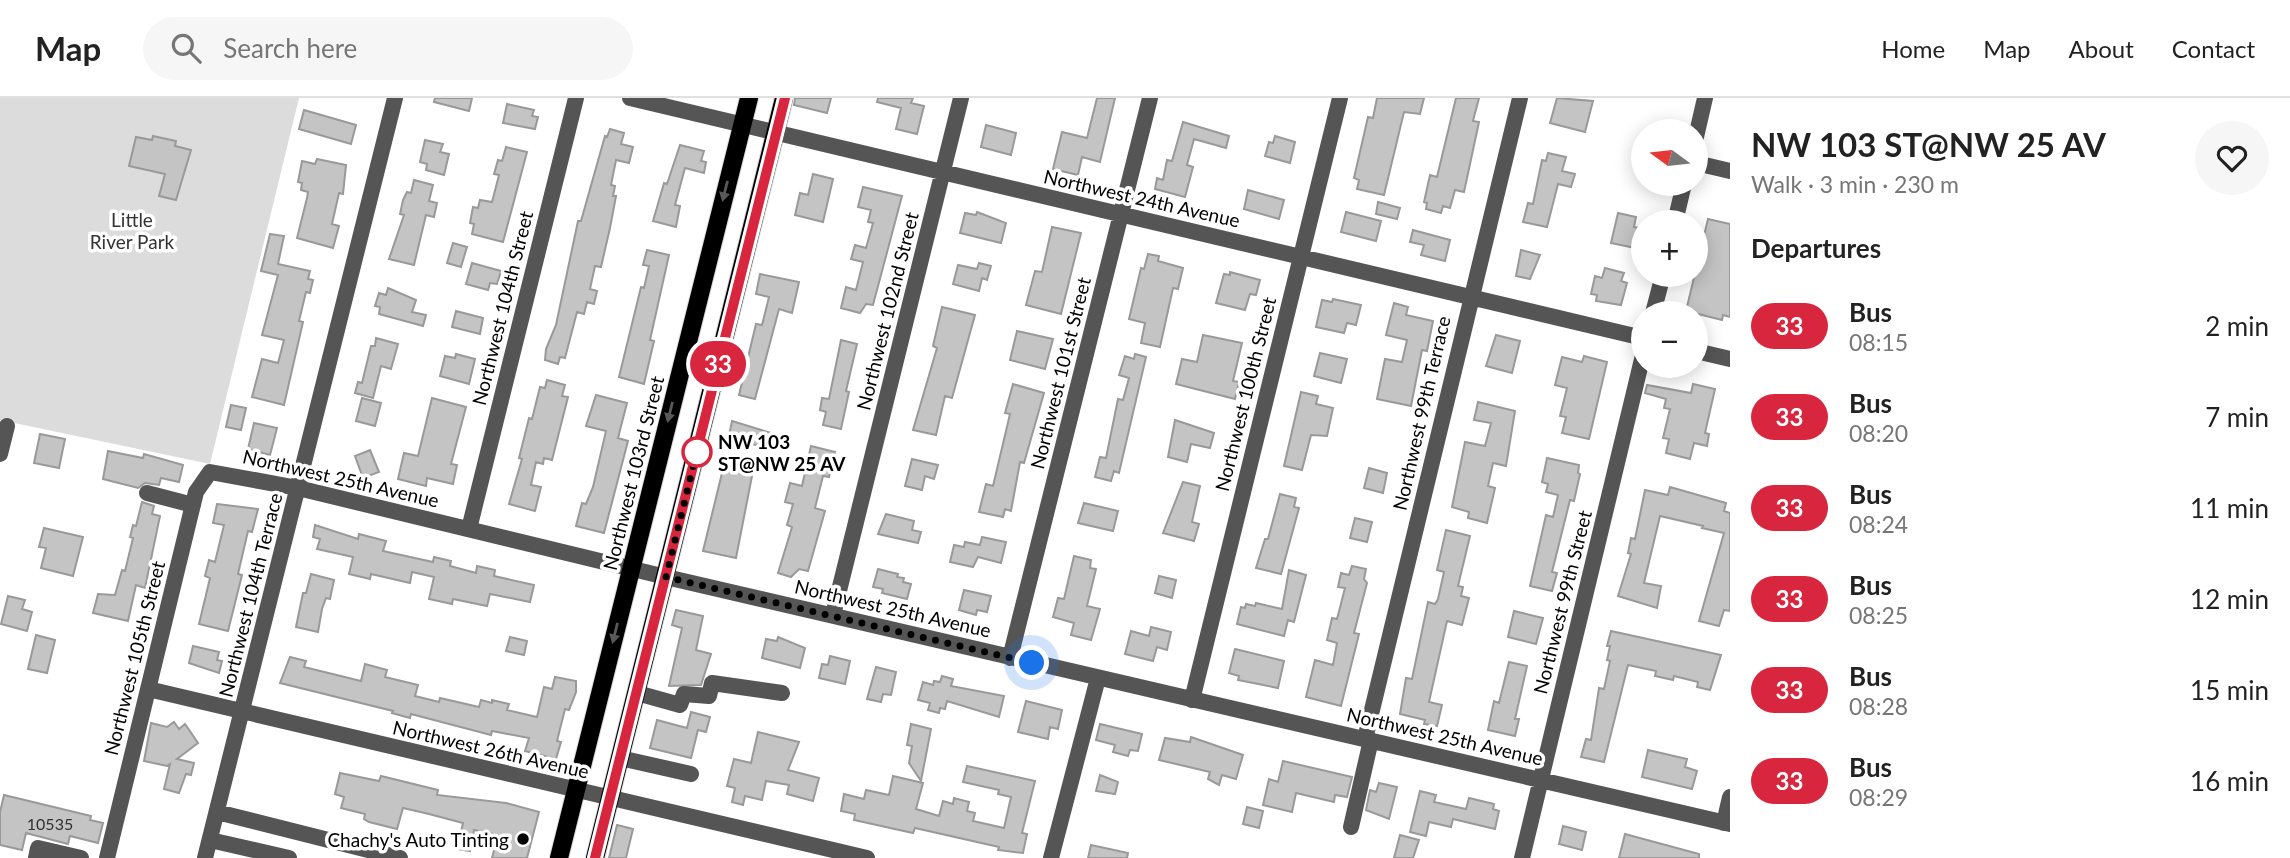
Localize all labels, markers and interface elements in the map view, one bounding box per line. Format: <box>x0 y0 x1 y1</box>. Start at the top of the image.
search box <box>143 17 633 80</box>
text: Map <box>35 28 101 68</box>
icon: search <box>167 29 205 67</box>
text: Search here <box>223 32 357 64</box>
text: Home <box>1881 34 1945 63</box>
text: Map <box>1983 34 2031 63</box>
text: About <box>2069 34 2134 63</box>
text: Contact <box>2172 34 2255 63</box>
north arrow <box>1631 119 1708 196</box>
map controls <box>1631 119 1708 378</box>
button: heart <box>2195 121 2269 195</box>
text: NW 103 ST@NW 25 AV <box>1751 124 2106 164</box>
street label: Northwest 24th Avenue <box>1042 164 1242 232</box>
text: Walk · 3 min · 230 m <box>1751 170 1959 198</box>
one-way arrow <box>719 181 730 203</box>
park label: Little River Park <box>90 208 175 253</box>
street label: Northwest 104th Street <box>467 208 537 408</box>
street label: Northwest 102nd Street <box>851 209 923 412</box>
button: + <box>1631 210 1708 287</box>
text: Departures <box>1751 232 1881 264</box>
street label: Northwest 101st Street <box>1025 274 1095 471</box>
street label: Northwest 100th Street <box>1210 294 1280 494</box>
text: Bus <box>1849 296 1892 328</box>
button: − <box>1631 301 1708 378</box>
text: 2 min <box>2205 310 2269 342</box>
text: 33 <box>1776 311 1803 340</box>
street label: Northwest 99th Terrace <box>1387 314 1455 512</box>
text: 08:15 <box>1849 328 1908 356</box>
line badge: 33 <box>686 341 750 387</box>
text: 33 <box>704 349 732 378</box>
street label: Northwest 103rd Street <box>598 373 668 572</box>
text: Bus <box>1849 387 1892 419</box>
one-way arrow <box>664 401 675 423</box>
text: 7 min <box>2205 401 2269 433</box>
text: 33 <box>1776 402 1803 431</box>
text: 08:20 <box>1849 419 1908 447</box>
place label: NW 103 ST@NW 25 AV <box>718 430 846 475</box>
marker: NW 103 ST@NW 25 AV <box>682 437 712 467</box>
street label: Northwest 25th Avenue <box>241 444 441 512</box>
text: Bus <box>1849 478 1892 510</box>
street label: Northwest 104th Terrace <box>213 490 287 700</box>
text: 11 min <box>2190 492 2269 524</box>
text: 33 <box>1776 493 1803 522</box>
street label: Northwest 99th Street <box>1528 508 1596 696</box>
text: 08:24 <box>1849 510 1908 538</box>
street label: Northwest 105th Street <box>99 558 169 758</box>
text: Bus <box>1849 569 1892 601</box>
street label: Northwest 25th Avenue <box>793 574 993 642</box>
text: 12 min <box>2190 583 2269 615</box>
text: 33 <box>1776 584 1803 613</box>
text: 08:25 <box>1849 601 1908 629</box>
one-way arrow <box>609 622 620 644</box>
your location <box>1014 645 1049 680</box>
text: Bus <box>1849 660 1892 692</box>
text: 15 min <box>2190 674 2269 706</box>
text: 33 <box>1776 675 1803 704</box>
text: 08:28 <box>1849 692 1908 720</box>
street label: Northwest 25th Avenue <box>1345 702 1545 770</box>
street label: Northwest 26th Avenue <box>391 715 591 783</box>
text: Bus <box>1849 751 1892 783</box>
text: 16 min <box>2190 765 2269 797</box>
text: 33 <box>1776 766 1803 795</box>
text: 08:29 <box>1849 783 1908 811</box>
house number: 10535 <box>27 814 73 833</box>
place label: Chachy's Auto Tinting <box>327 828 509 851</box>
marker: Chachy's Auto Tinting <box>515 831 531 847</box>

